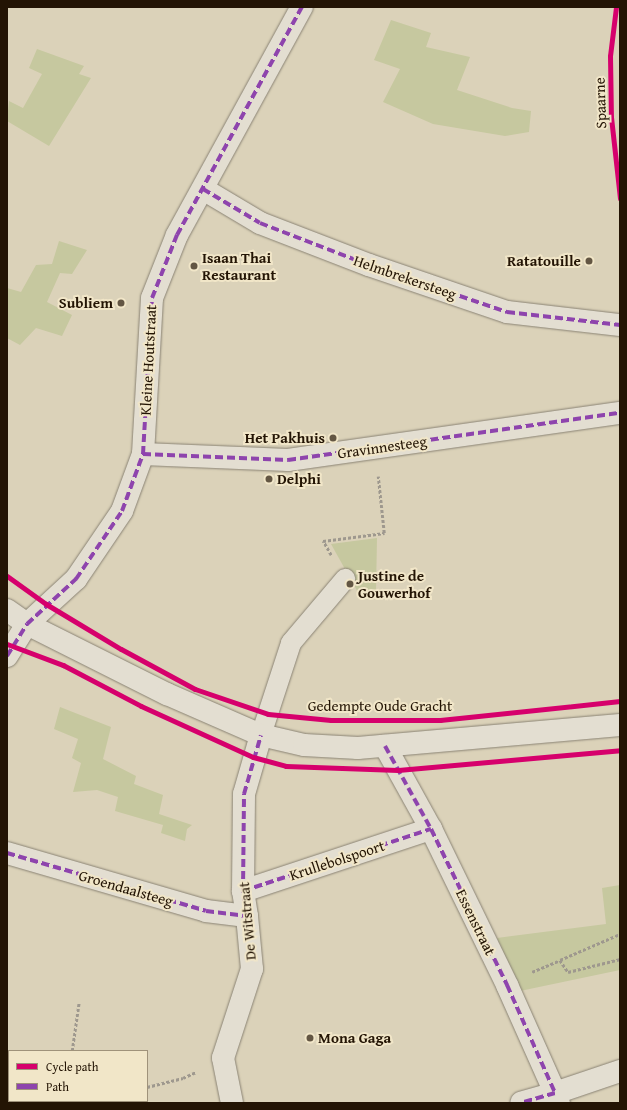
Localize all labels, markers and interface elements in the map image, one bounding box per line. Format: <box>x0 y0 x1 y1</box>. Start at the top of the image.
street label: Spaarne <box>590 77 610 129</box>
place label: Isaan Thai Restaurant <box>202 248 276 283</box>
street label: Helmbrekersteeg <box>351 251 459 303</box>
place label: Ratatouille <box>507 252 581 270</box>
marker: Ratatouille <box>584 256 594 266</box>
marker: Isaan Thai Restaurant <box>189 261 199 271</box>
place label: Subliem <box>59 294 113 312</box>
marker: Subliem <box>116 298 126 308</box>
street label: Kleine Houtstraat <box>136 304 160 416</box>
place label: Het Pakhuis <box>245 429 325 447</box>
street label: Gravinnesteeg <box>336 432 428 462</box>
marker: Het Pakhuis <box>328 433 338 443</box>
place label: Delphi <box>277 470 321 488</box>
marker: Delphi <box>264 474 274 484</box>
place label: Justine de Gouwerhof <box>358 566 431 601</box>
marker: Justine de Gouwerhof <box>345 579 355 589</box>
street label: Gedempte Oude Gracht <box>308 697 452 715</box>
street label: Krullebolspoort <box>287 836 387 884</box>
street label: Groendaalsteeg <box>77 866 175 910</box>
street label: De Witstraat <box>235 881 259 961</box>
street label: Essenstraat <box>452 886 500 958</box>
place label: Mona Gaga <box>318 1029 391 1047</box>
marker: Mona Gaga <box>305 1033 315 1043</box>
legend <box>8 1050 148 1102</box>
text: Cycle path <box>46 1058 98 1075</box>
text: Path <box>46 1078 69 1095</box>

